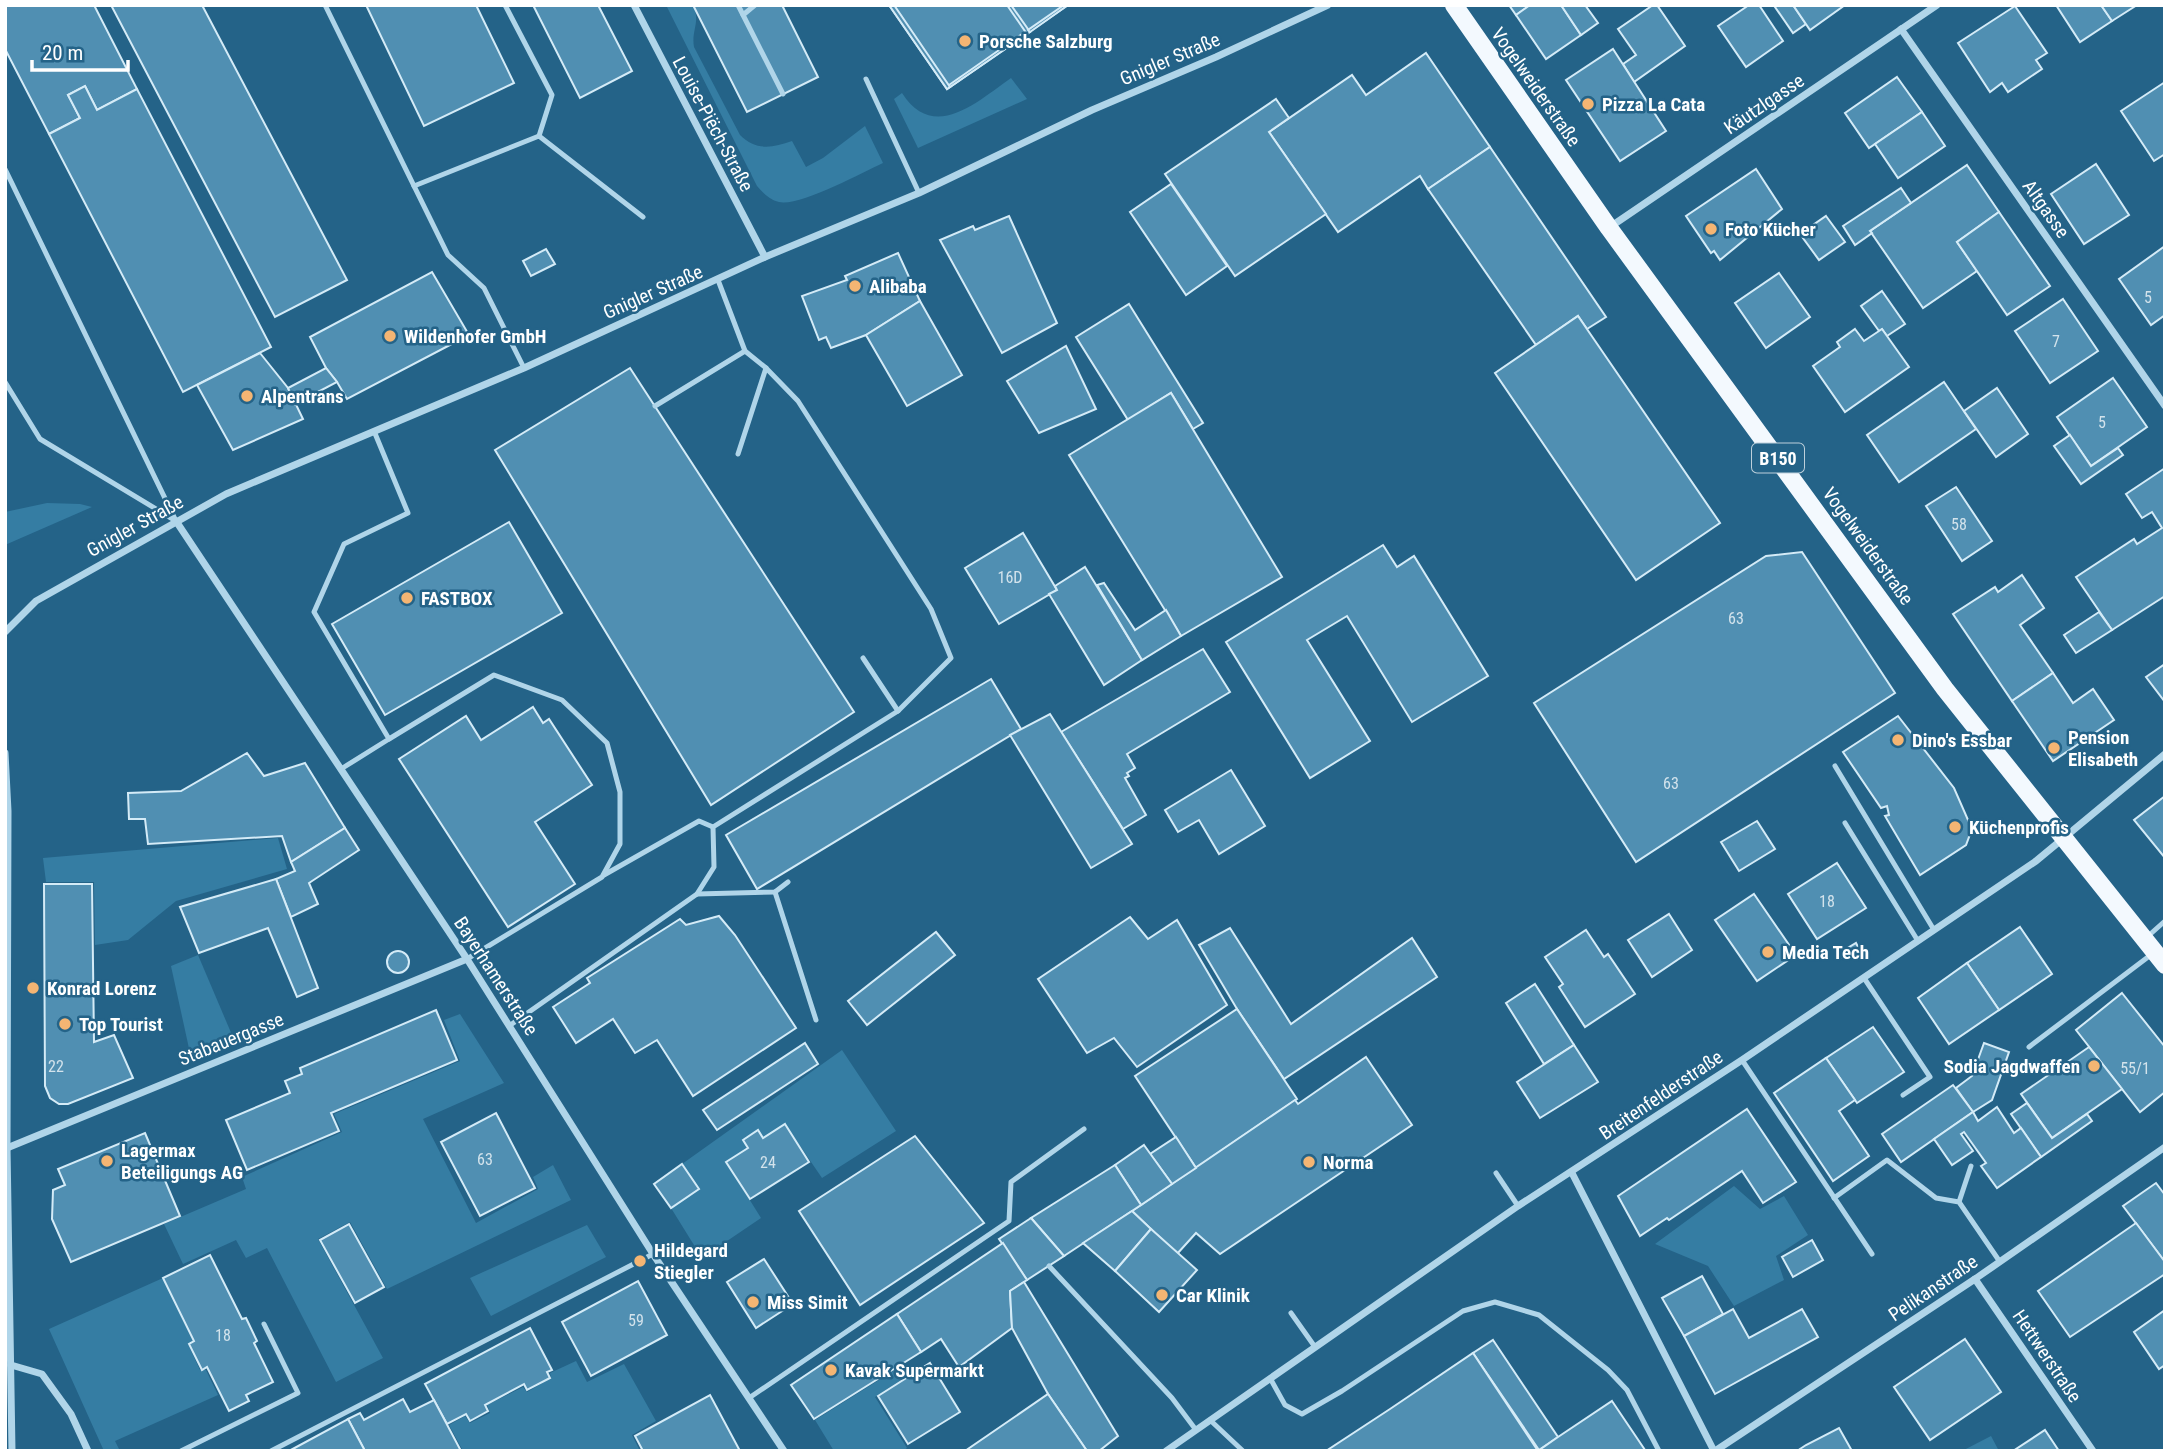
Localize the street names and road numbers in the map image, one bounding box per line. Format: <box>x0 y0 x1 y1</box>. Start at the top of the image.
street label: Vogelweiderstraße <box>1486 23 1586 151</box>
street label: Gnigler Straße <box>1117 28 1224 90</box>
street label: Louise-Piëch-Straße <box>668 53 758 196</box>
street label: Käutzlgasse <box>1720 69 1809 139</box>
street label: Altgasse <box>2018 176 2074 243</box>
street label: Gnigler Straße <box>600 260 706 324</box>
road number: B150 <box>1752 444 1804 472</box>
street label: Vogelweiderstraße <box>1818 483 1918 609</box>
street label: Gnigler Straße <box>83 490 187 562</box>
street label: Bayerhamerstraße <box>449 912 543 1040</box>
street label: Stabauergasse <box>175 1007 287 1071</box>
street label: Breitenfelderstraße <box>1595 1045 1727 1145</box>
street label: Pelikanstraße <box>1884 1250 1982 1326</box>
street label: Hettwerstraße <box>2008 1305 2086 1407</box>

